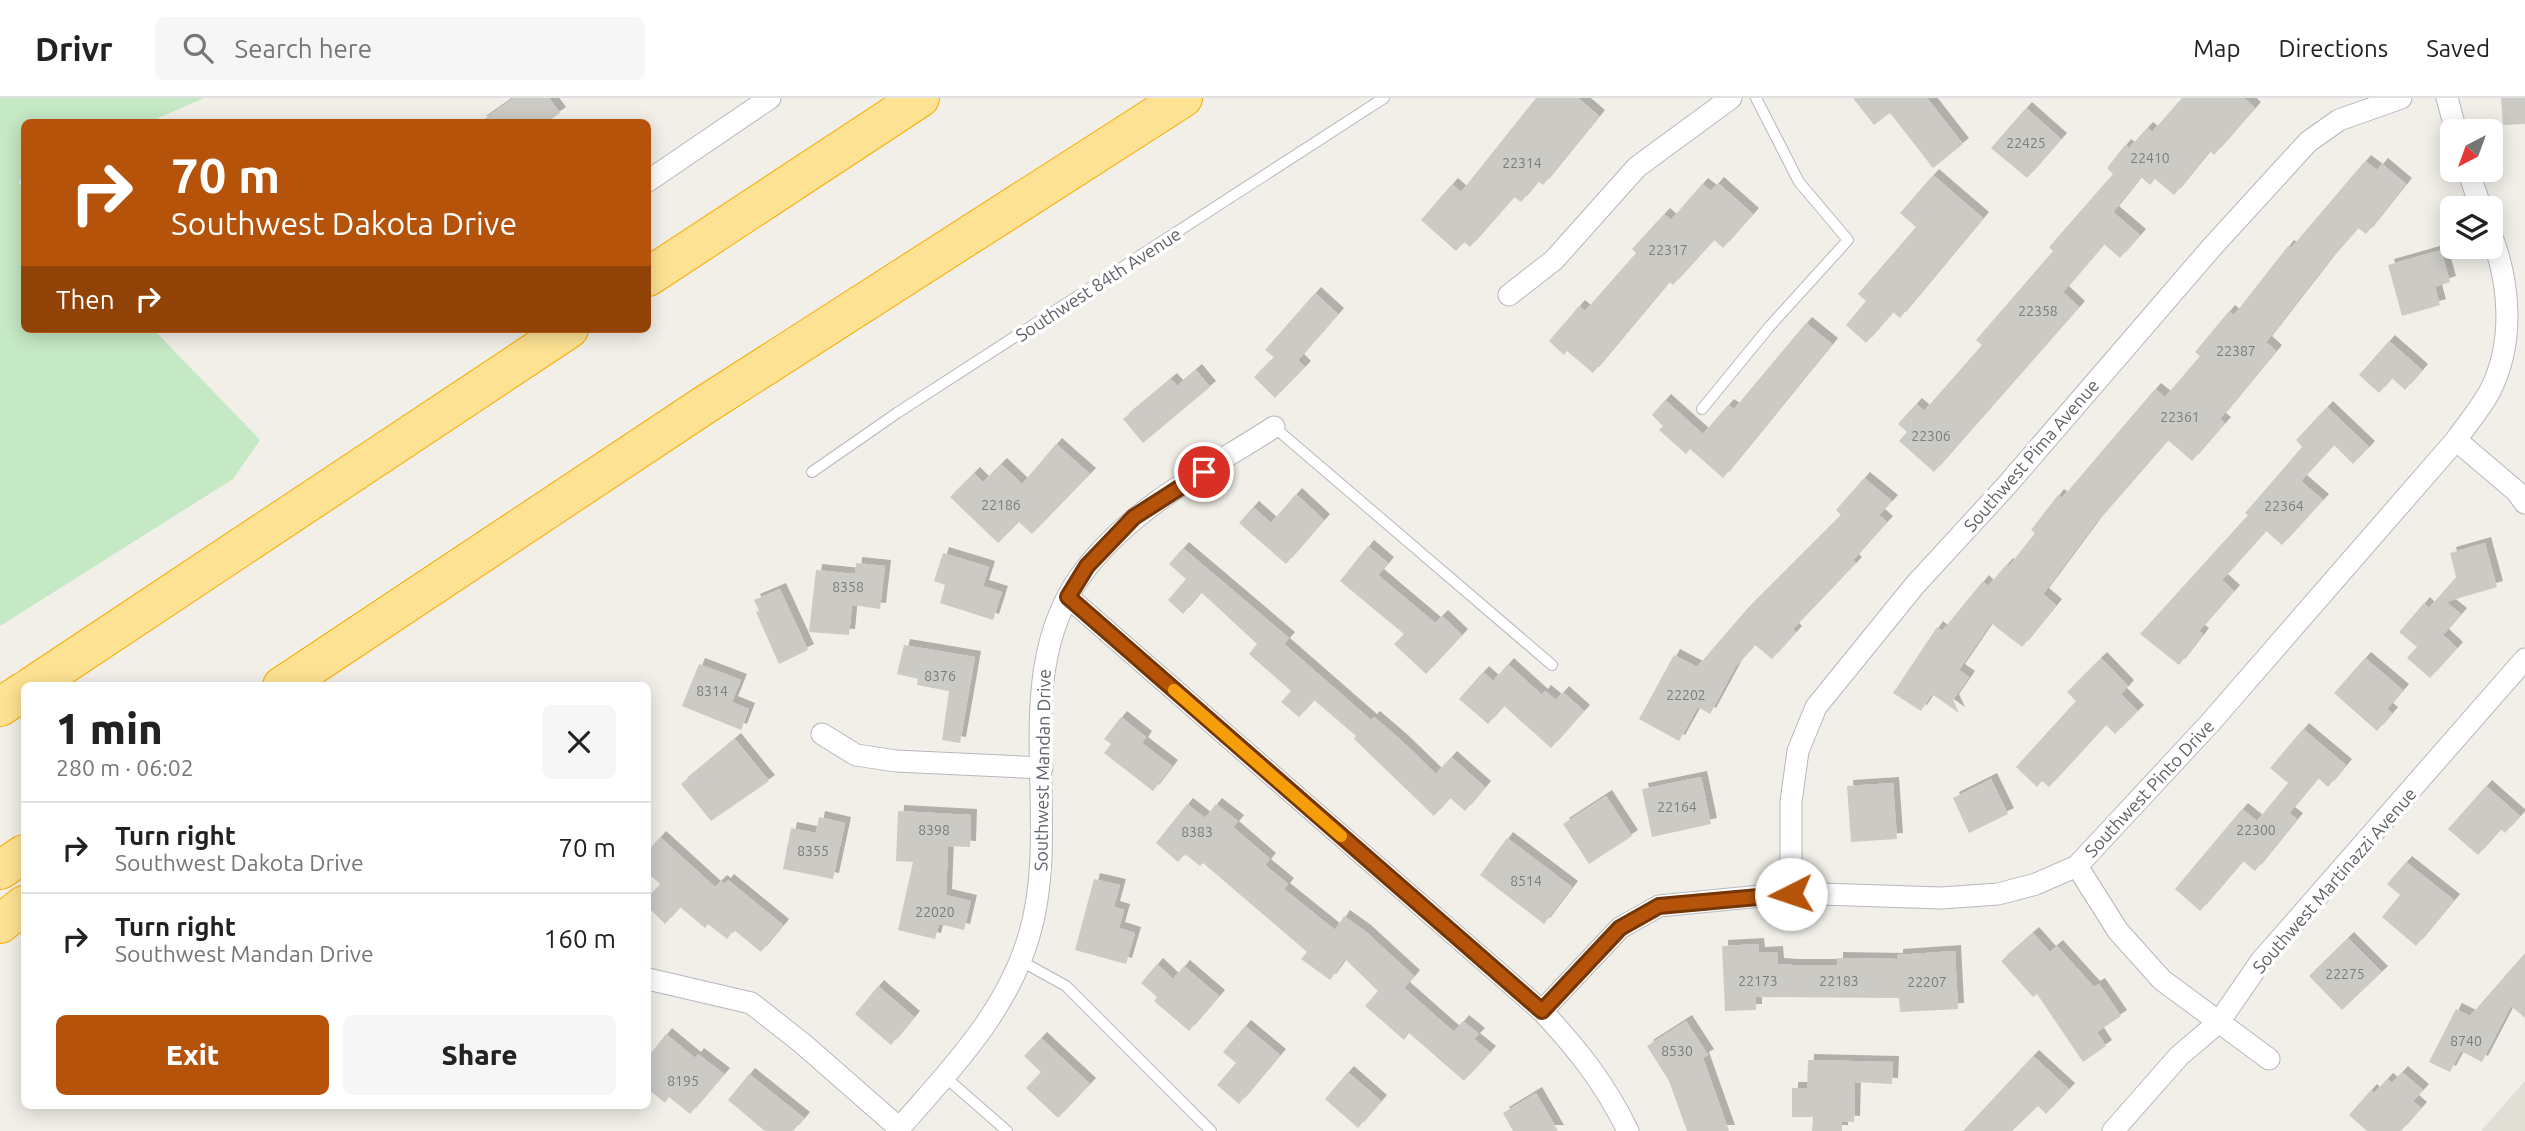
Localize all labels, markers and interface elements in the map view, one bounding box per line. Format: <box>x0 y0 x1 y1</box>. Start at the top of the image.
search box <box>155 17 645 80</box>
icon: search <box>179 29 217 67</box>
text: Drivr <box>35 30 113 67</box>
text: Search here <box>235 34 372 63</box>
text: Map <box>2193 35 2240 62</box>
text: Directions <box>2278 35 2388 62</box>
text: Saved <box>2426 35 2490 62</box>
north arrow <box>2440 119 2502 182</box>
map controls <box>2440 119 2503 259</box>
house number: 22425 <box>2006 135 2046 151</box>
icon: right <box>56 147 147 238</box>
text: 70 m <box>171 147 280 202</box>
house number: 22410 <box>2130 150 2170 166</box>
house number: 22314 <box>1502 155 1542 171</box>
button: layers <box>2440 196 2503 259</box>
text: Southwest Dakota Drive <box>171 205 517 241</box>
street label: Southwest 84th Avenue <box>1012 223 1184 345</box>
house number: 22317 <box>1648 242 1688 258</box>
icon: right <box>129 280 167 318</box>
text: Then <box>56 285 115 314</box>
house number: 22358 <box>2018 303 2058 319</box>
house number: 22387 <box>2216 343 2256 359</box>
street label: Southwest Pima Avenue <box>1959 375 2103 535</box>
house number: 22361 <box>2160 409 2200 425</box>
house number: 22306 <box>1911 428 1951 444</box>
pin <box>1174 442 1234 502</box>
icon: arrive <box>1185 453 1223 491</box>
house number: 22186 <box>981 497 1021 513</box>
house number: 22364 <box>2264 498 2304 514</box>
house number: 8358 <box>832 579 864 595</box>
house number: 8376 <box>924 668 956 684</box>
street label: Southwest Mandan Drive <box>1030 669 1054 871</box>
house number: 8314 <box>696 683 728 699</box>
house number: 22202 <box>1666 687 1706 703</box>
text: 1 min <box>56 705 163 752</box>
button: close <box>542 705 616 779</box>
street label: Southwest Pinto Drive <box>2080 715 2218 861</box>
text: 280 m · 06:02 <box>56 755 194 780</box>
street label: Southwest Martinazzi Avenue <box>2248 783 2420 977</box>
house number: 22164 <box>1657 799 1697 815</box>
text: Turn right <box>115 821 236 850</box>
house number: 8398 <box>918 822 950 838</box>
house number: 22300 <box>2236 822 2276 838</box>
house number: 8383 <box>1181 824 1213 840</box>
icon: right <box>56 829 94 867</box>
text: 70 m <box>558 833 616 862</box>
house number: 8355 <box>797 843 829 859</box>
text: Southwest Dakota Drive <box>115 850 364 875</box>
position arrow <box>1754 857 1828 931</box>
house number: 8514 <box>1510 873 1542 889</box>
house number: 22020 <box>915 904 955 920</box>
text: Turn right <box>115 912 236 941</box>
icon: right <box>56 920 94 958</box>
text: 160 m <box>544 924 616 953</box>
text: Southwest Mandan Drive <box>115 941 374 966</box>
house number: 22275 <box>2325 966 2365 982</box>
house number: 22173 <box>1738 973 1778 989</box>
house number: 22183 <box>1819 973 1859 989</box>
house number: 22207 <box>1907 974 1947 990</box>
button: Exit <box>56 1015 329 1095</box>
button: Share <box>343 1015 616 1095</box>
house number: 8740 <box>2450 1033 2482 1049</box>
house number: 8530 <box>1661 1043 1693 1059</box>
house number: 8195 <box>667 1073 699 1089</box>

